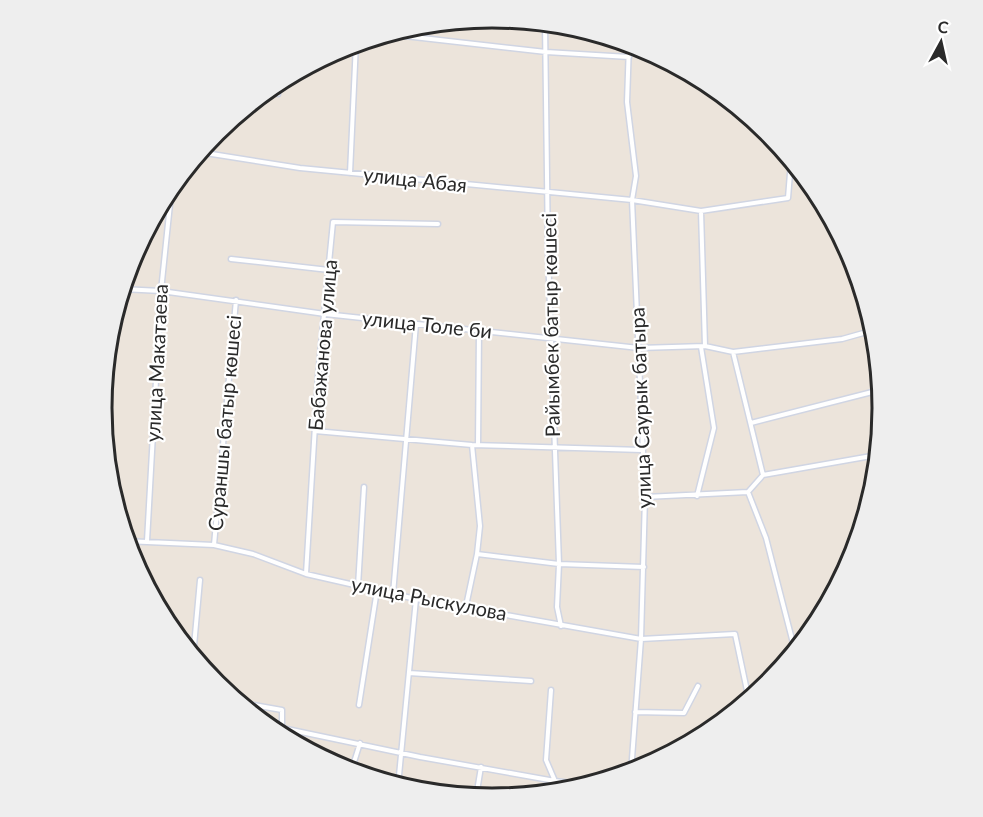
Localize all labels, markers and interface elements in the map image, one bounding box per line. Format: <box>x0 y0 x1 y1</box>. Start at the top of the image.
north arrow <box>911 12 971 72</box>
text: С <box>937 17 950 37</box>
street label: улица Абая <box>362 162 468 196</box>
street label: Райымбек батыр көшесі <box>536 213 564 437</box>
street label: Бабажанова улица <box>303 258 341 432</box>
street label: улица Макатаева <box>140 283 172 443</box>
street label: улица Толе би <box>361 305 493 343</box>
street label: улица Саурык батыра <box>624 307 656 509</box>
street label: Сураншы батыр көшесі <box>203 314 245 532</box>
street label: улица Рыскулова <box>349 571 509 625</box>

